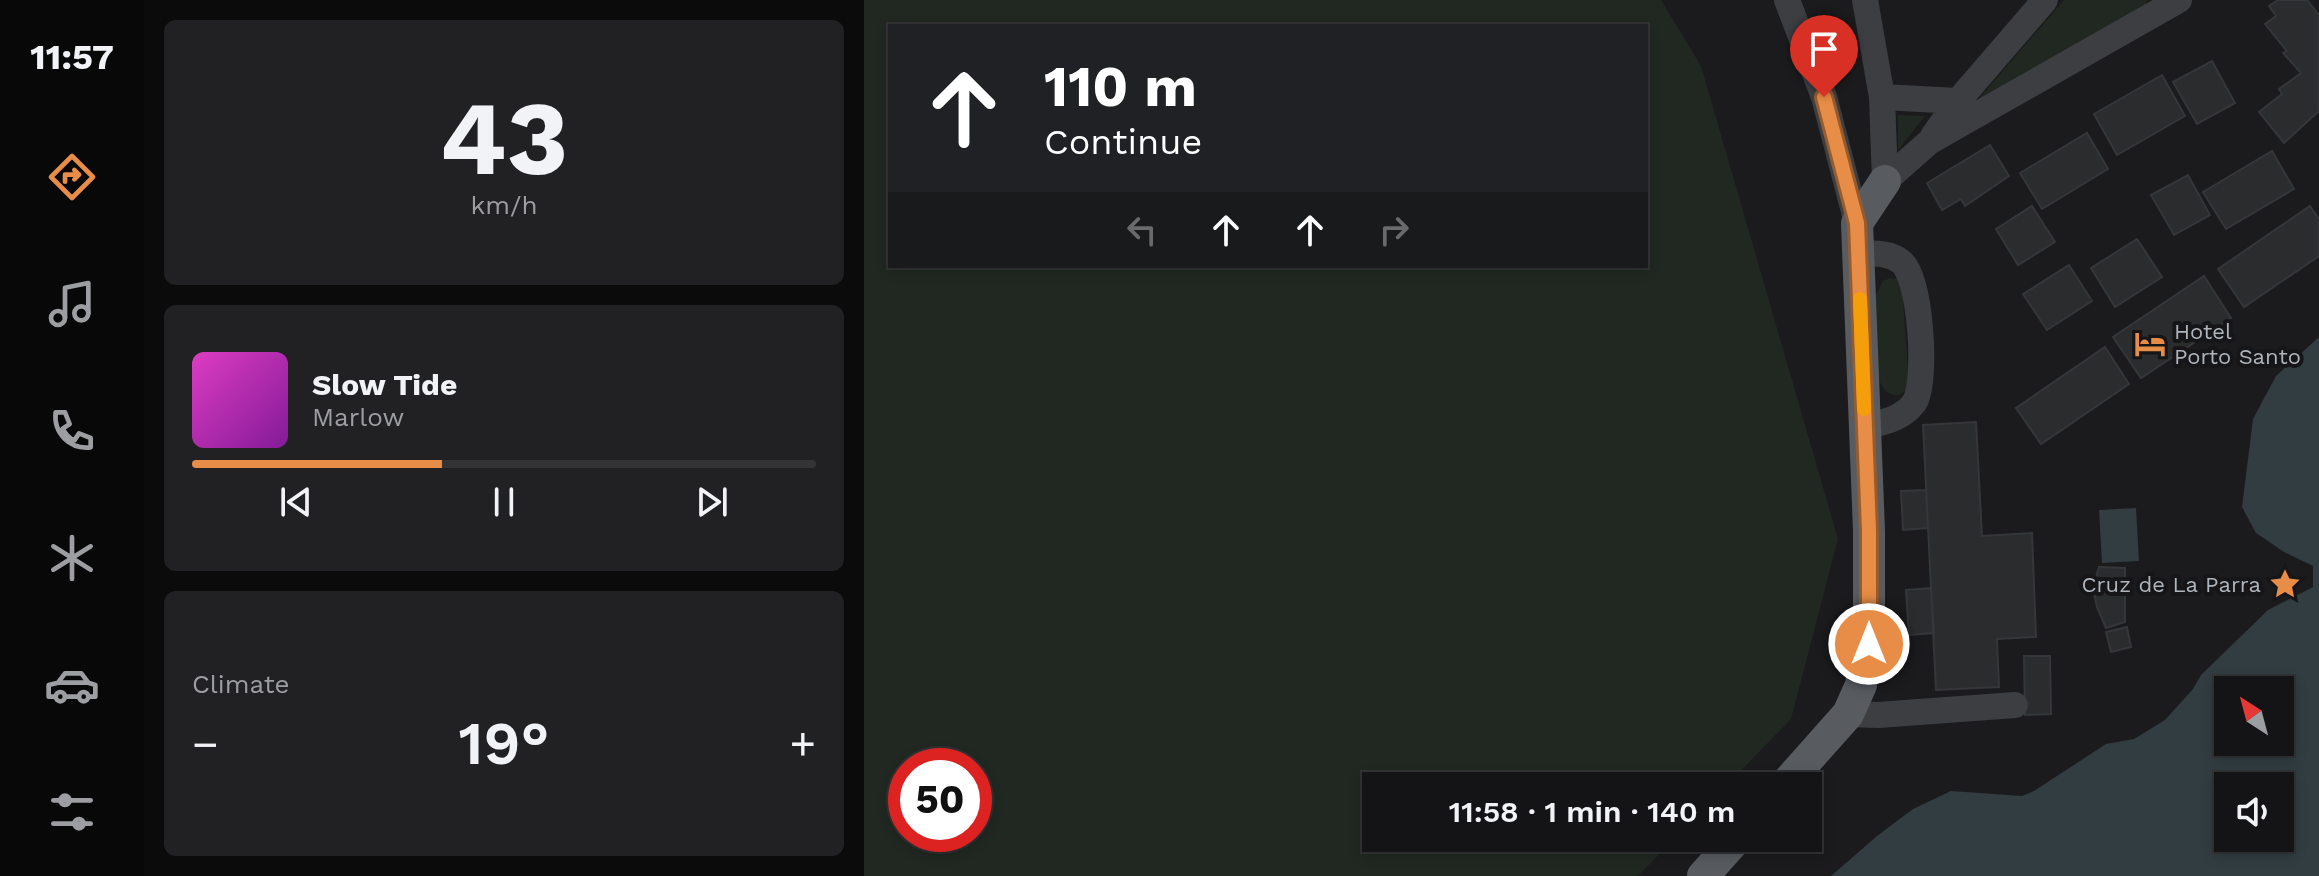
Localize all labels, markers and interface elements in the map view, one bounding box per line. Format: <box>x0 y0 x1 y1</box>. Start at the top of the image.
pin <box>1790 15 1858 97</box>
icon: arrive <box>1802 27 1846 71</box>
text: 11:57 <box>30 36 114 78</box>
text: 110 m <box>1044 54 1197 120</box>
icon: ahead <box>912 56 1016 160</box>
text: 43 <box>440 77 568 199</box>
text: Continue <box>1044 121 1202 163</box>
icon: directions <box>44 149 100 205</box>
text: km/h <box>471 190 537 220</box>
icon: left <box>1120 208 1164 252</box>
icon: ahead <box>1204 208 1248 252</box>
icon: ahead <box>1288 208 1332 252</box>
icon: right <box>1372 208 1416 252</box>
icon: music <box>44 276 100 332</box>
place label: Hotel Porto Santo <box>2174 319 2301 369</box>
hotel icon: Hotel Porto Santo <box>2133 327 2167 361</box>
text: Slow Tide <box>312 367 457 402</box>
text: Marlow <box>312 402 404 432</box>
icon: phone <box>44 403 100 459</box>
icon: previous <box>274 480 318 524</box>
icon: pause <box>482 480 526 524</box>
icon: next <box>690 480 734 524</box>
icon: climate <box>44 530 100 586</box>
place icon: Cruz de La Parra <box>2268 567 2302 601</box>
place label: Cruz de La Parra <box>2082 572 2261 597</box>
position arrow <box>1827 602 1911 686</box>
icon: car <box>44 657 100 713</box>
text: Climate <box>192 669 290 699</box>
north arrow <box>2214 676 2294 756</box>
map controls <box>2214 676 2294 852</box>
text: 19° <box>459 708 549 779</box>
text: − <box>192 718 219 770</box>
text: + <box>789 718 816 770</box>
speed limit sign: 50 <box>888 748 992 852</box>
button: sound <box>2214 772 2294 852</box>
icon: filters <box>44 784 100 840</box>
text: 11:58 · 1 min · 140 m <box>1449 794 1735 829</box>

